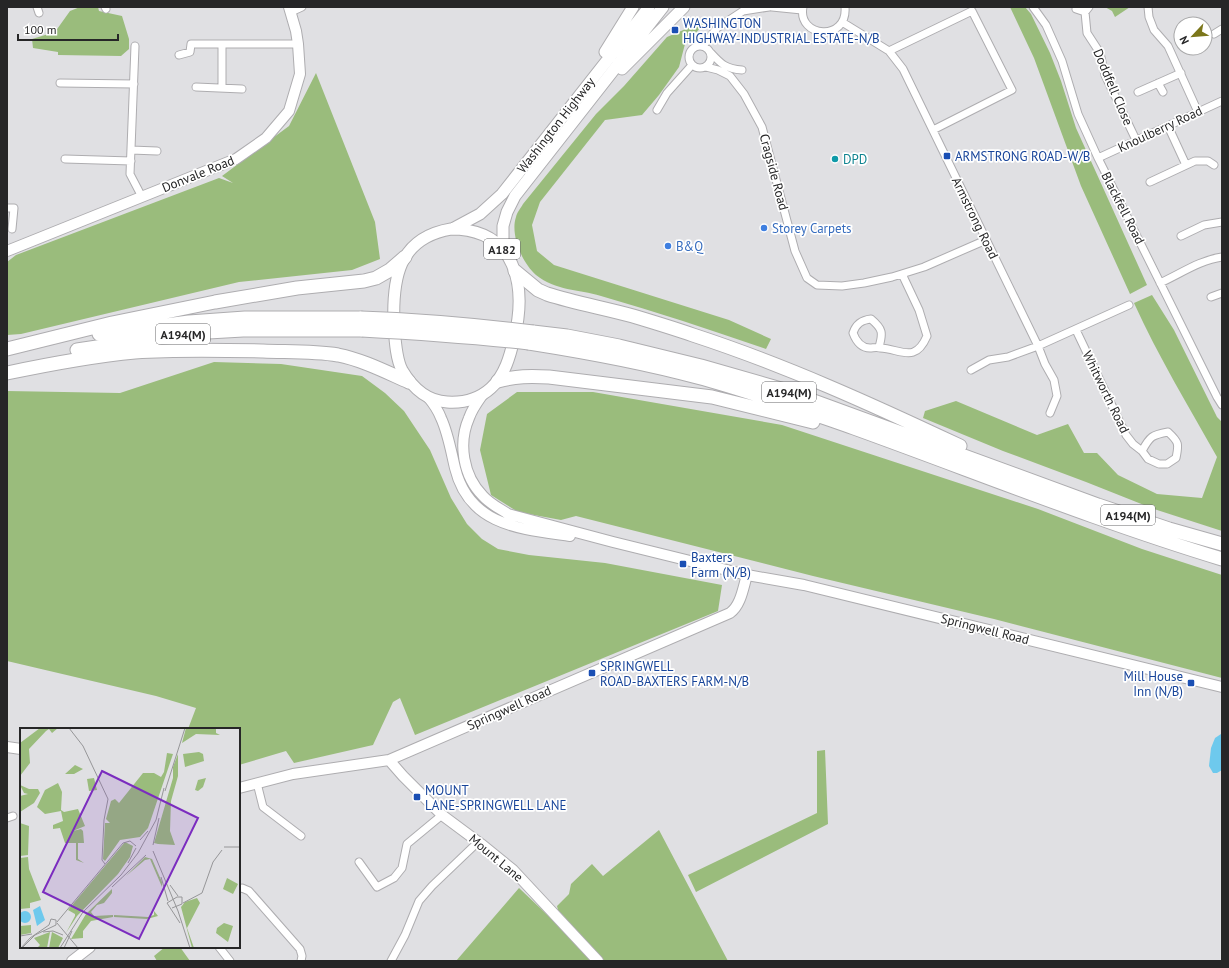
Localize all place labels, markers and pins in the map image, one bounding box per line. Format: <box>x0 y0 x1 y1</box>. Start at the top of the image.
place label: WASHINGTON HIGHWAY-INDUSTRIAL ESTATE-N/B <box>683 15 880 47</box>
marker: WASHINGTON HIGHWAY-INDUSTRIAL ESTATE-N/B <box>670 25 680 35</box>
place label: ARMSTRONG ROAD-W/B <box>955 148 1090 165</box>
place label: DPD <box>843 151 867 168</box>
marker: ARMSTRONG ROAD-W/B <box>942 151 952 161</box>
marker: DPD <box>830 154 840 164</box>
place label: Storey Carpets <box>772 220 852 237</box>
marker: Storey Carpets <box>759 223 769 233</box>
place label: B&Q <box>676 238 704 255</box>
marker: B&Q <box>663 241 673 251</box>
place label: Baxters Farm (N/B) <box>691 549 751 581</box>
marker: Baxters Farm (N/B) <box>678 559 688 569</box>
place label: SPRINGWELL ROAD-BAXTERS FARM-N/B <box>600 658 749 690</box>
marker: SPRINGWELL ROAD-BAXTERS FARM-N/B <box>587 668 597 678</box>
place label: Mill House Inn (N/B) <box>1123 668 1183 700</box>
marker: Mill House Inn (N/B) <box>1186 678 1196 688</box>
place label: MOUNT LANE-SPRINGWELL LANE <box>425 782 566 814</box>
marker: MOUNT LANE-SPRINGWELL LANE <box>412 792 422 802</box>

